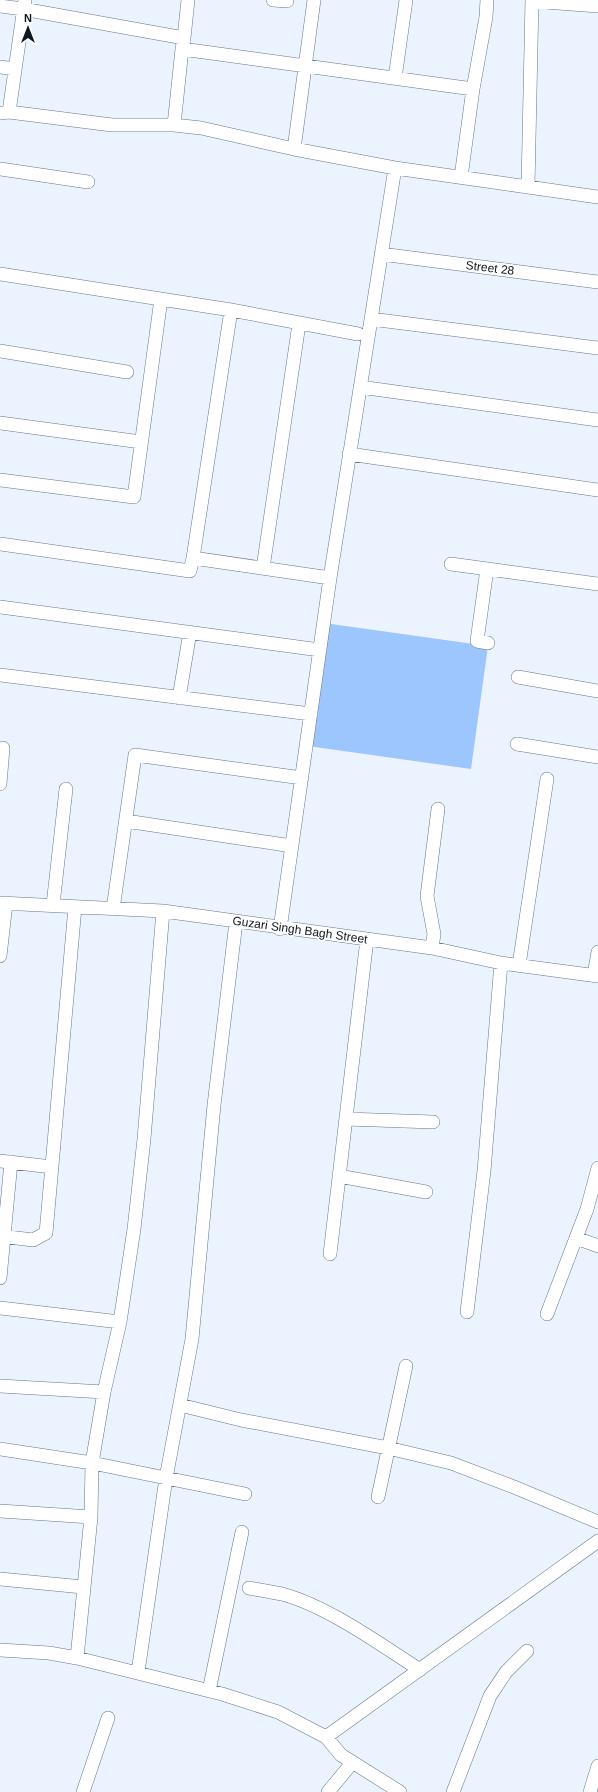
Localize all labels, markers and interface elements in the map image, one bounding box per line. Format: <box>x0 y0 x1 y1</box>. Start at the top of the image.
north arrow <box>8 8 48 48</box>
text: N <box>24 12 32 24</box>
street label: Street 28 <box>465 258 515 278</box>
street label: Guzari Singh Bagh Street <box>232 914 369 946</box>

